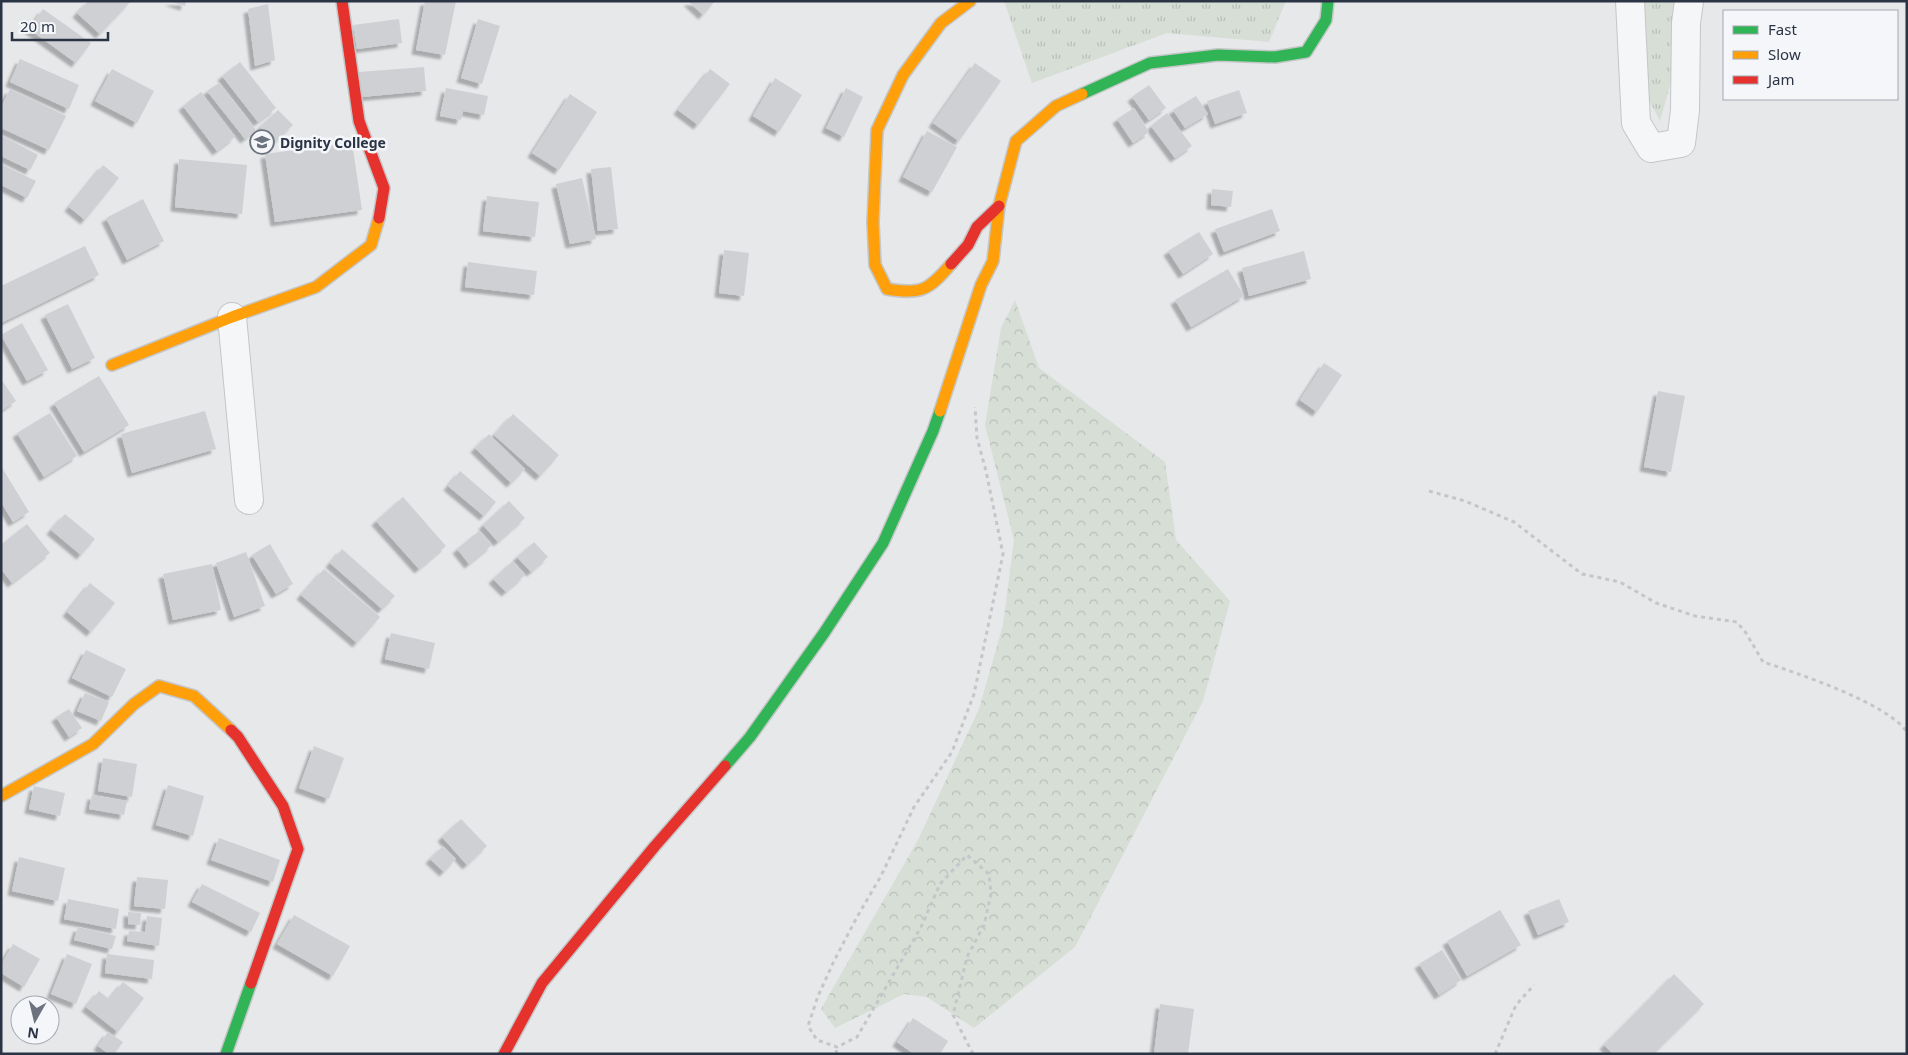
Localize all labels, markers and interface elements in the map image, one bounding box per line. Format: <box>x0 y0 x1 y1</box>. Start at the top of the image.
scale bar <box>12 10 109 42</box>
legend <box>1723 10 1898 100</box>
text: 20 m <box>20 16 55 36</box>
text: Fast <box>1768 19 1797 39</box>
text: Slow <box>1768 44 1801 64</box>
text: Jam <box>1766 69 1795 89</box>
school or university icon: Dignity College <box>249 129 275 155</box>
place label: Dignity College <box>280 133 386 152</box>
north arrow <box>10 995 60 1045</box>
text: N <box>26 1023 40 1044</box>

